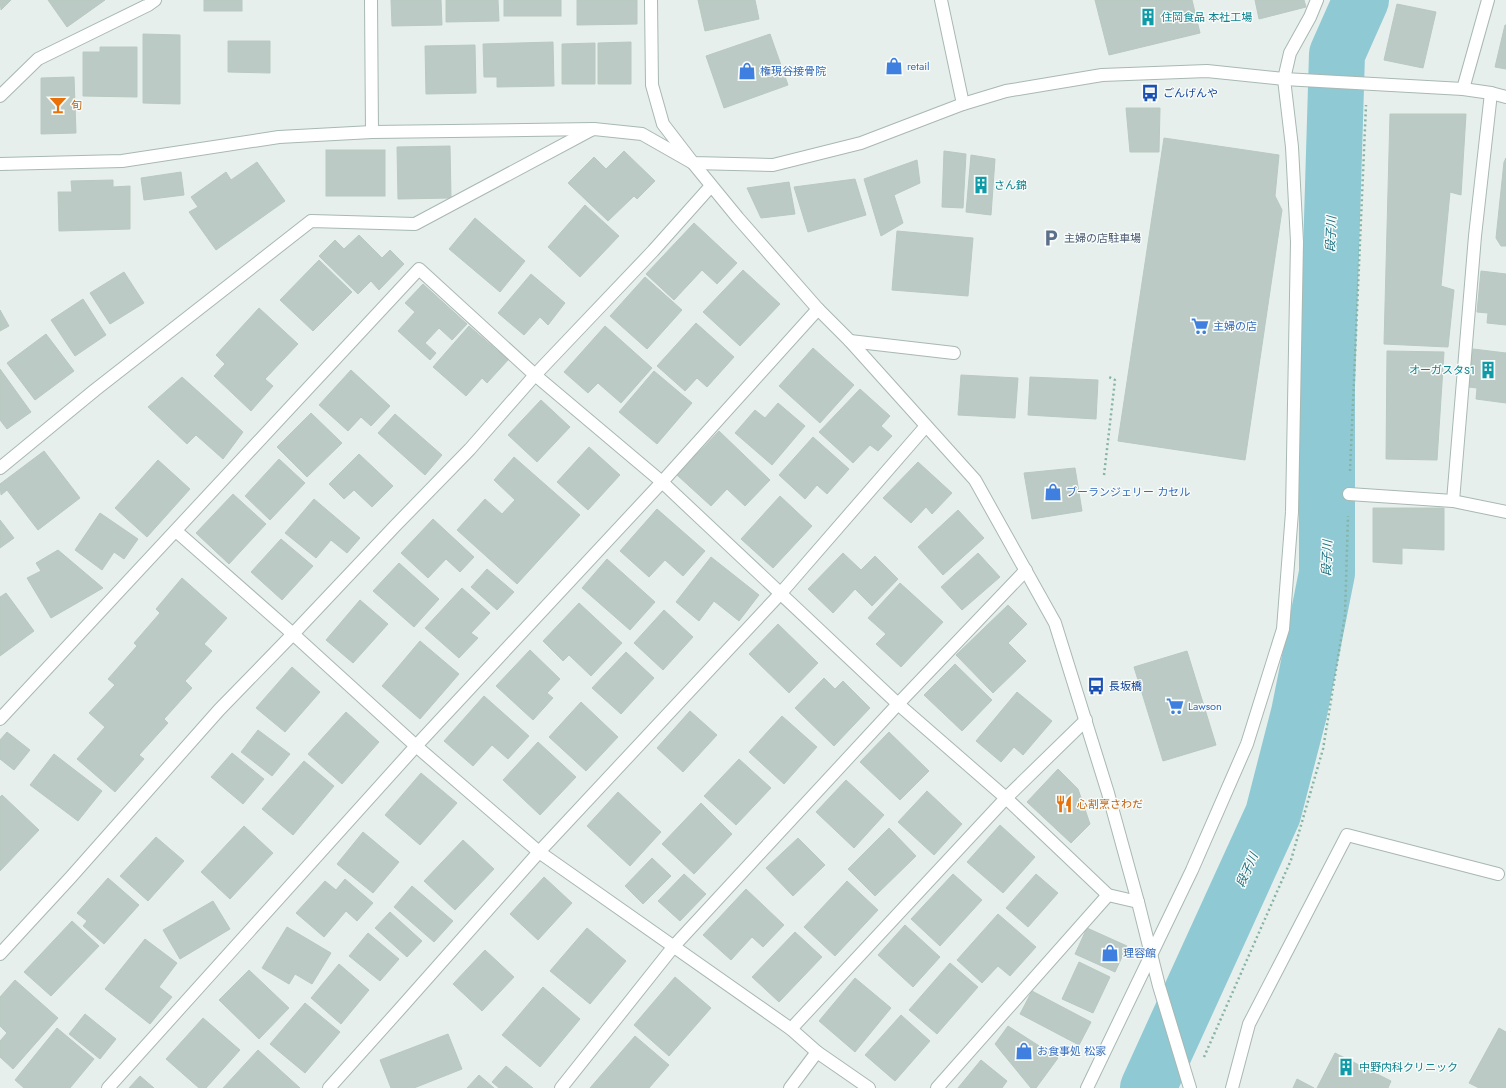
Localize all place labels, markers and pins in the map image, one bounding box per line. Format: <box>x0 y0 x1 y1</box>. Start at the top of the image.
building icon: 住岡食品 本社工場 <box>1138 7 1158 27</box>
place label: 住岡食品 本社工場 <box>1161 9 1252 25</box>
shop icon: retail <box>884 56 904 76</box>
place label: retail <box>907 58 930 74</box>
shop icon: 権現谷接骨院 <box>737 61 757 81</box>
place label: 権現谷接骨院 <box>760 63 826 79</box>
bus stop icon: ごんげんや <box>1140 83 1160 103</box>
place label: ごんげんや <box>1163 85 1218 101</box>
bar icon: 旬 <box>48 95 68 115</box>
place label: 旬 <box>71 97 82 113</box>
building icon: さん錦 <box>971 175 991 195</box>
place label: さん錦 <box>994 177 1027 193</box>
parking icon: 主婦の店駐車場 <box>1041 228 1061 248</box>
place label: 主婦の店駐車場 <box>1064 230 1141 246</box>
supermarket icon: 主婦の店 <box>1190 316 1210 336</box>
place label: 主婦の店 <box>1213 318 1257 334</box>
building icon: オーガスタS1 <box>1478 360 1498 380</box>
place label: オーガスタS1 <box>1409 362 1475 378</box>
shop icon: ブーランジェリー カセル <box>1043 482 1063 502</box>
place label: ブーランジェリー カセル <box>1066 484 1190 500</box>
bus stop icon: 長坂橋 <box>1086 676 1106 696</box>
place label: 長坂橋 <box>1109 678 1142 694</box>
supermarket icon: Lawson <box>1165 696 1185 716</box>
place label: Lawson <box>1188 698 1222 714</box>
restaurant icon: 心割烹さわだ <box>1054 794 1074 814</box>
place label: 心割烹さわだ <box>1077 796 1143 812</box>
shop icon: 理容館 <box>1100 943 1120 963</box>
place label: 理容館 <box>1123 945 1156 961</box>
shop icon: お食事処 松家 <box>1014 1041 1034 1061</box>
place label: お食事処 松家 <box>1037 1043 1106 1059</box>
building icon: 中野内科クリニック <box>1336 1057 1356 1077</box>
place label: 中野内科クリニック <box>1359 1059 1458 1075</box>

